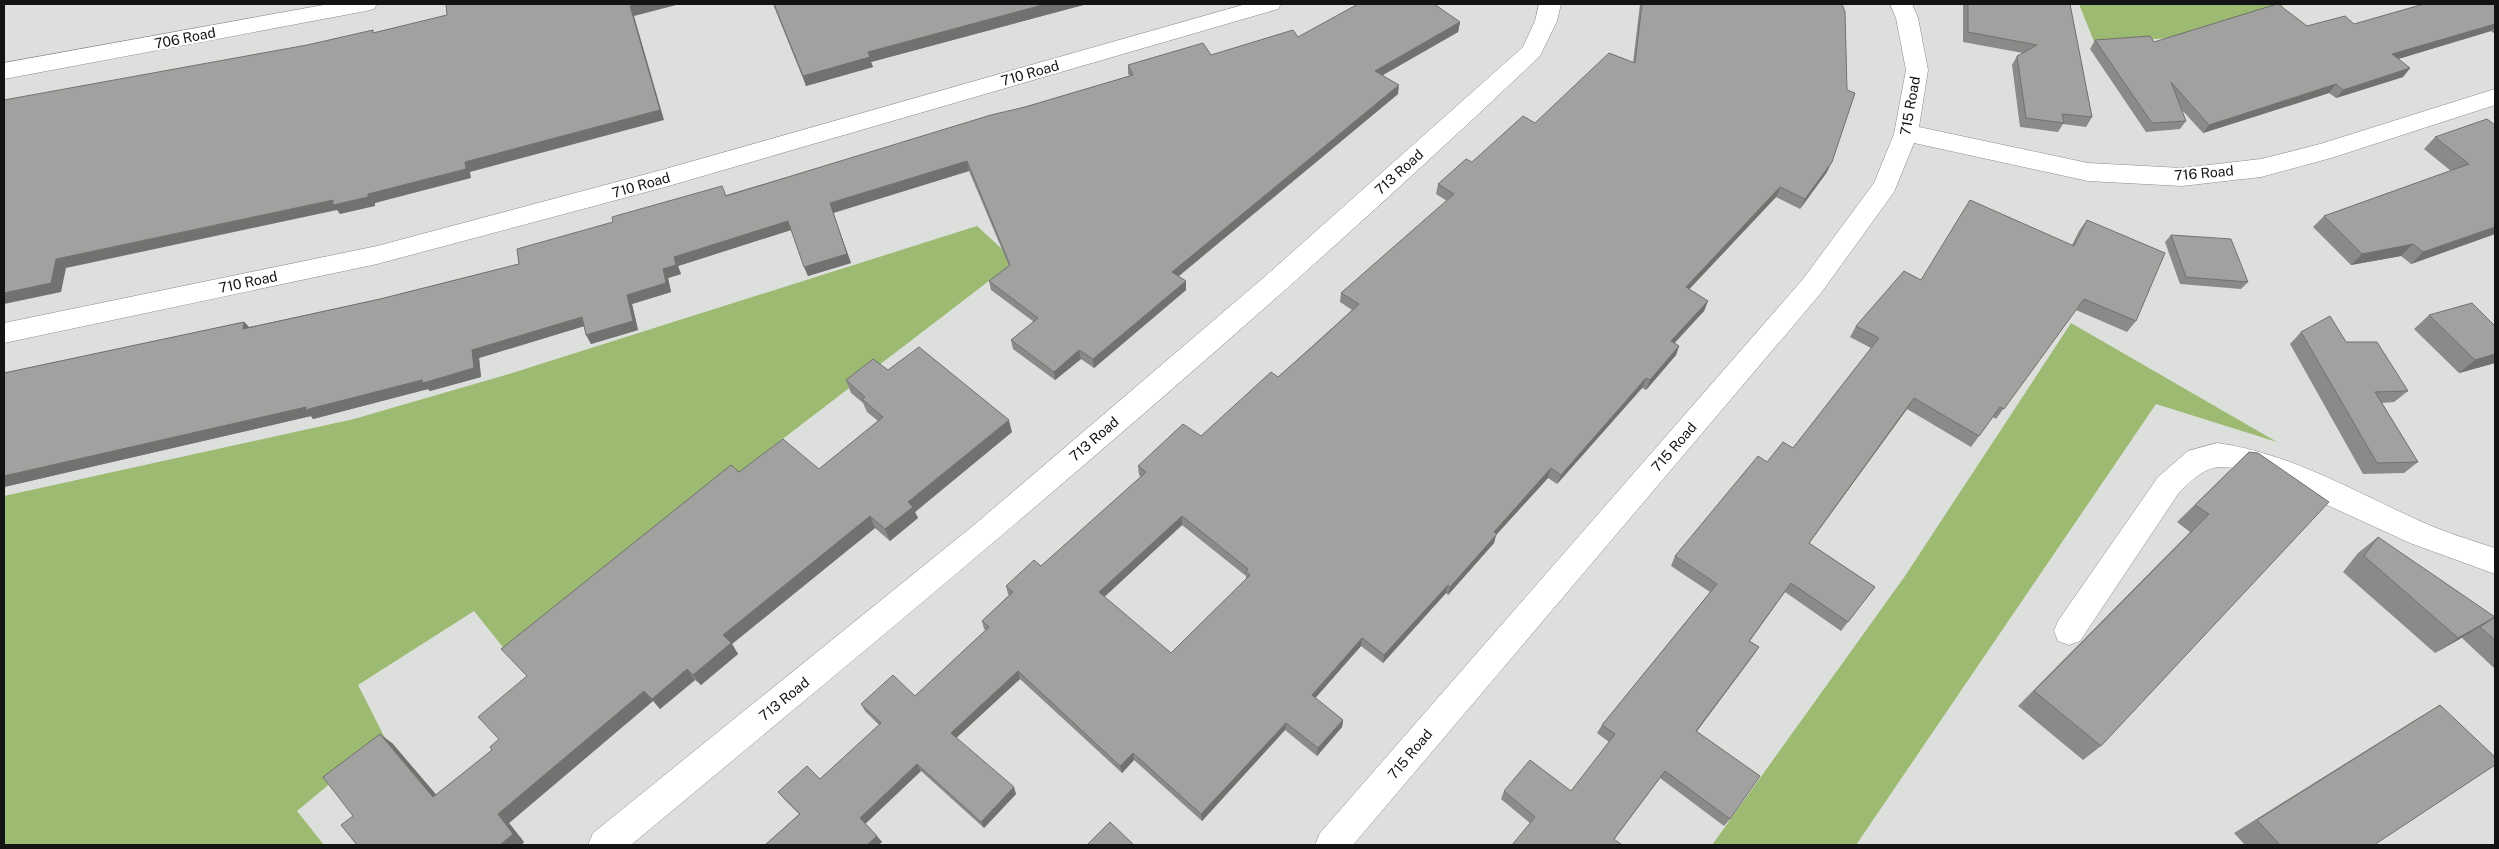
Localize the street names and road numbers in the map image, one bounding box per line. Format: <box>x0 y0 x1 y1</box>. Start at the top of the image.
street label: 706 Road <box>153 24 217 52</box>
street label: 710 Road <box>999 57 1061 89</box>
street label: 715 Road <box>1897 75 1923 137</box>
street label: 713 Road <box>1371 146 1427 198</box>
street label: 716 Road <box>2174 162 2234 184</box>
street label: 710 Road <box>610 169 672 201</box>
street label: 710 Road <box>217 268 279 296</box>
street label: 713 Road <box>1066 413 1122 465</box>
street label: 715 Road <box>1648 419 1700 475</box>
street label: 713 Road <box>756 674 812 724</box>
street label: 715 Road <box>1385 726 1435 782</box>

